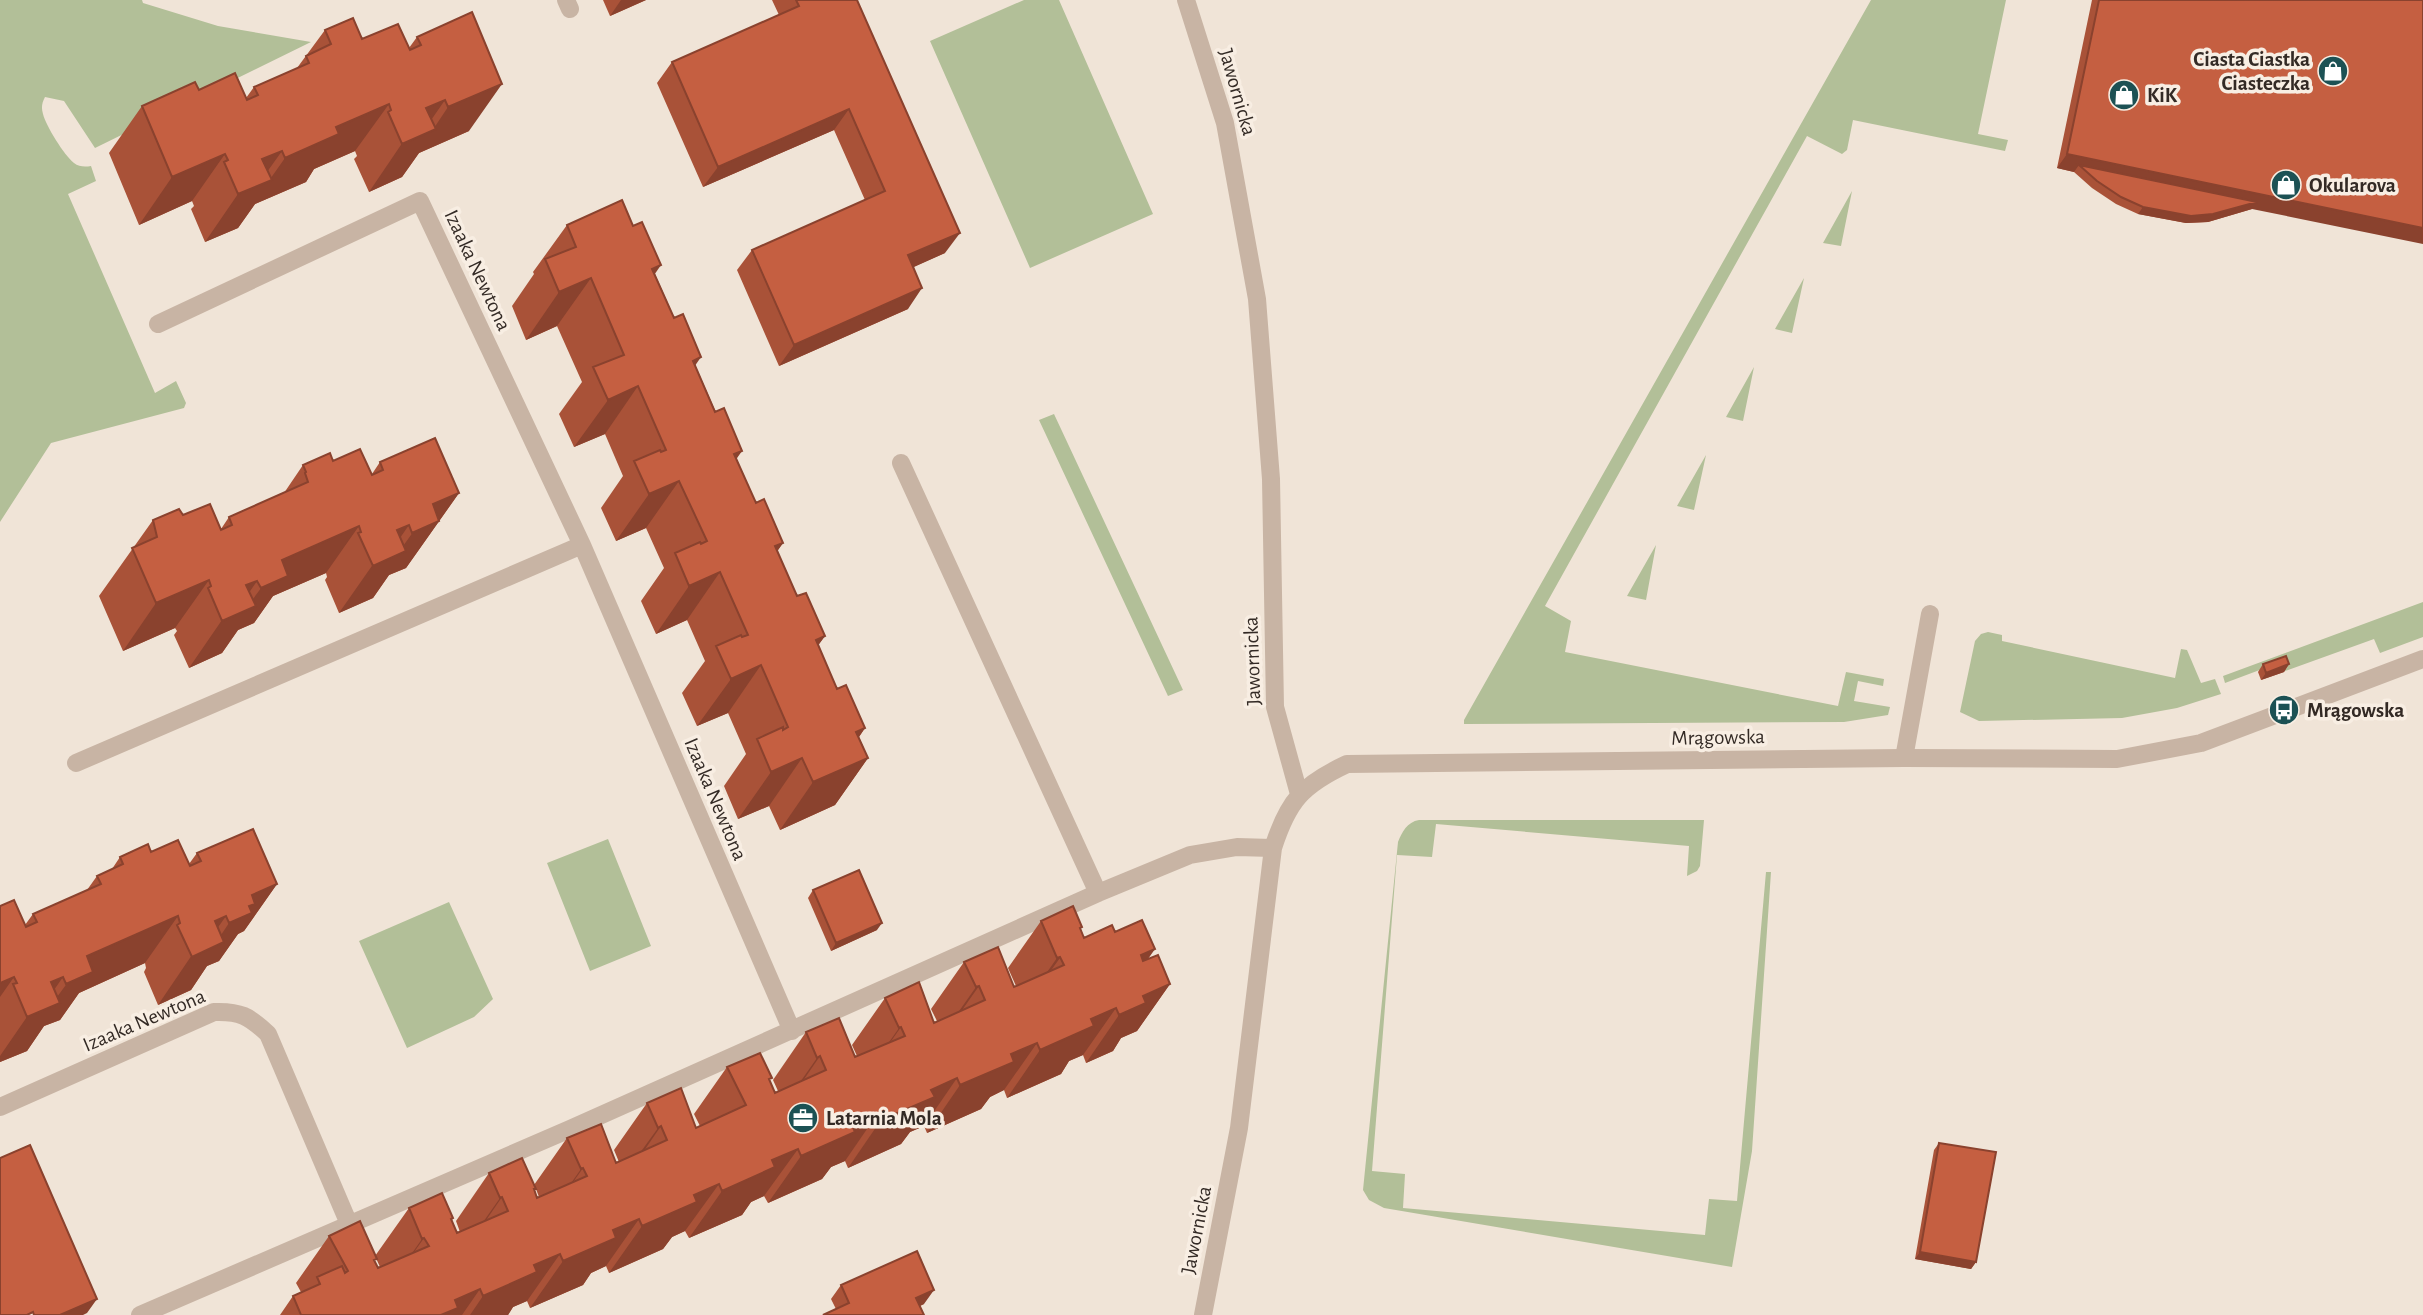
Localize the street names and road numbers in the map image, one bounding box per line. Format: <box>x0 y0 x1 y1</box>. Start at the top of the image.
street label: Jawornicka <box>1215 46 1260 138</box>
street label: Izaaka Newtona <box>440 206 515 334</box>
street label: Jawornicka <box>1240 616 1265 706</box>
street label: Mrągowska <box>1671 726 1765 749</box>
street label: Izaaka Newtona <box>680 735 751 864</box>
street label: Izaaka Newtona <box>80 985 209 1056</box>
street label: Jawornicka <box>1178 1184 1215 1276</box>

